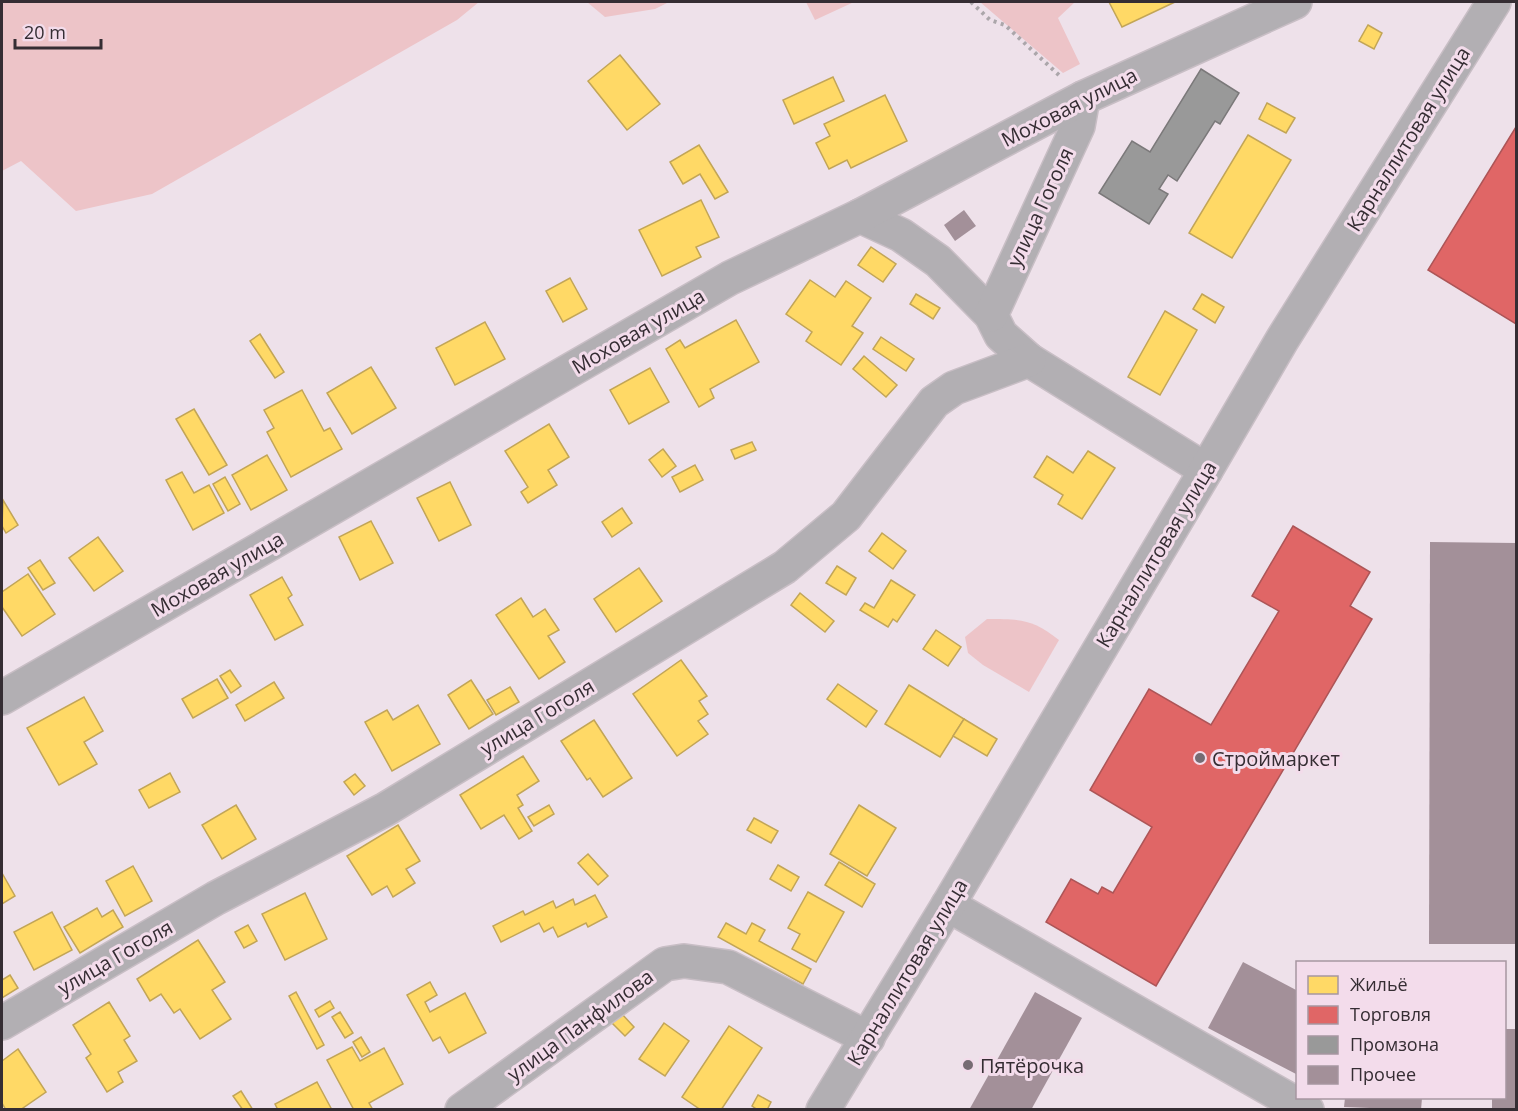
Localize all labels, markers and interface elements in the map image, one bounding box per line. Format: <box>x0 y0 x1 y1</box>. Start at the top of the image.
scale bar <box>15 12 100 50</box>
text: 20 m <box>24 20 66 44</box>
street label: Карналлитовая улица <box>1340 42 1476 236</box>
street label: Моховая улица <box>996 61 1142 153</box>
street label: улица Гоголя <box>1001 143 1079 271</box>
street label: Моховая улица <box>567 282 709 380</box>
street label: Карналлитовая улица <box>1090 456 1222 652</box>
street label: Моховая улица <box>146 525 288 623</box>
street label: улица Гоголя <box>475 672 599 762</box>
place label: Строймаркет <box>1212 745 1340 772</box>
marker: Строймаркет <box>1193 751 1207 765</box>
street label: Карналлитовая улица <box>841 874 973 1070</box>
street label: улица Гоголя <box>53 913 177 1001</box>
legend <box>1296 961 1506 1099</box>
street label: улица Панфилова <box>502 963 658 1087</box>
text: Жильё <box>1350 972 1408 996</box>
text: Торговля <box>1350 1002 1431 1026</box>
text: Промзона <box>1350 1032 1439 1056</box>
place label: Пятёрочка <box>980 1052 1084 1079</box>
marker: Пятёрочка <box>961 1058 975 1072</box>
text: Прочее <box>1350 1062 1416 1086</box>

